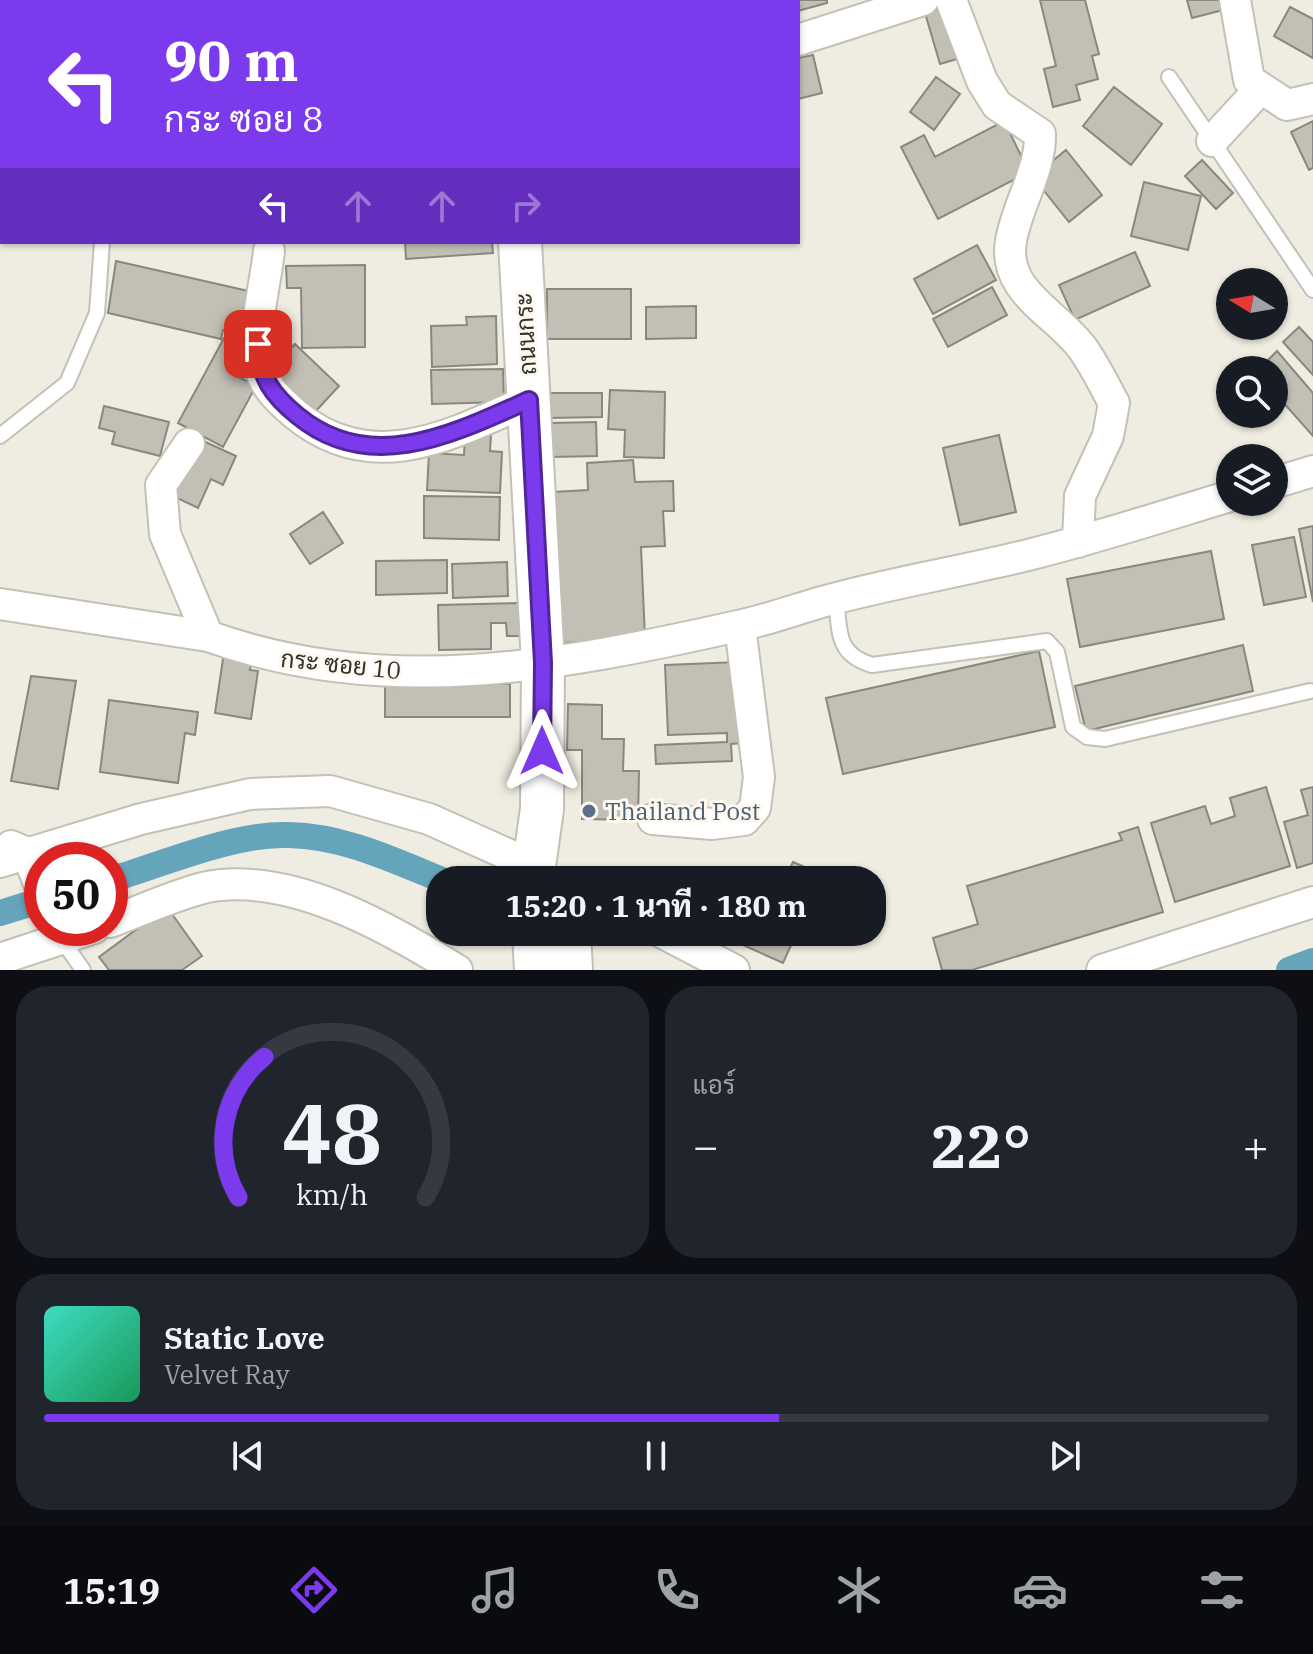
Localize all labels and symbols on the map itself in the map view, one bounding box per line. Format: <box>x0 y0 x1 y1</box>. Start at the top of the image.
north arrow <box>1216 268 1288 340</box>
street label: ถนนกระ <box>507 292 543 376</box>
pin <box>224 310 292 378</box>
street label: กระ ซอย 10 <box>279 642 403 686</box>
position arrow <box>500 709 584 793</box>
place label: Thailand Post <box>605 795 760 827</box>
marker: Thailand Post <box>580 802 598 820</box>
speed limit sign: 50 <box>24 842 128 946</box>

